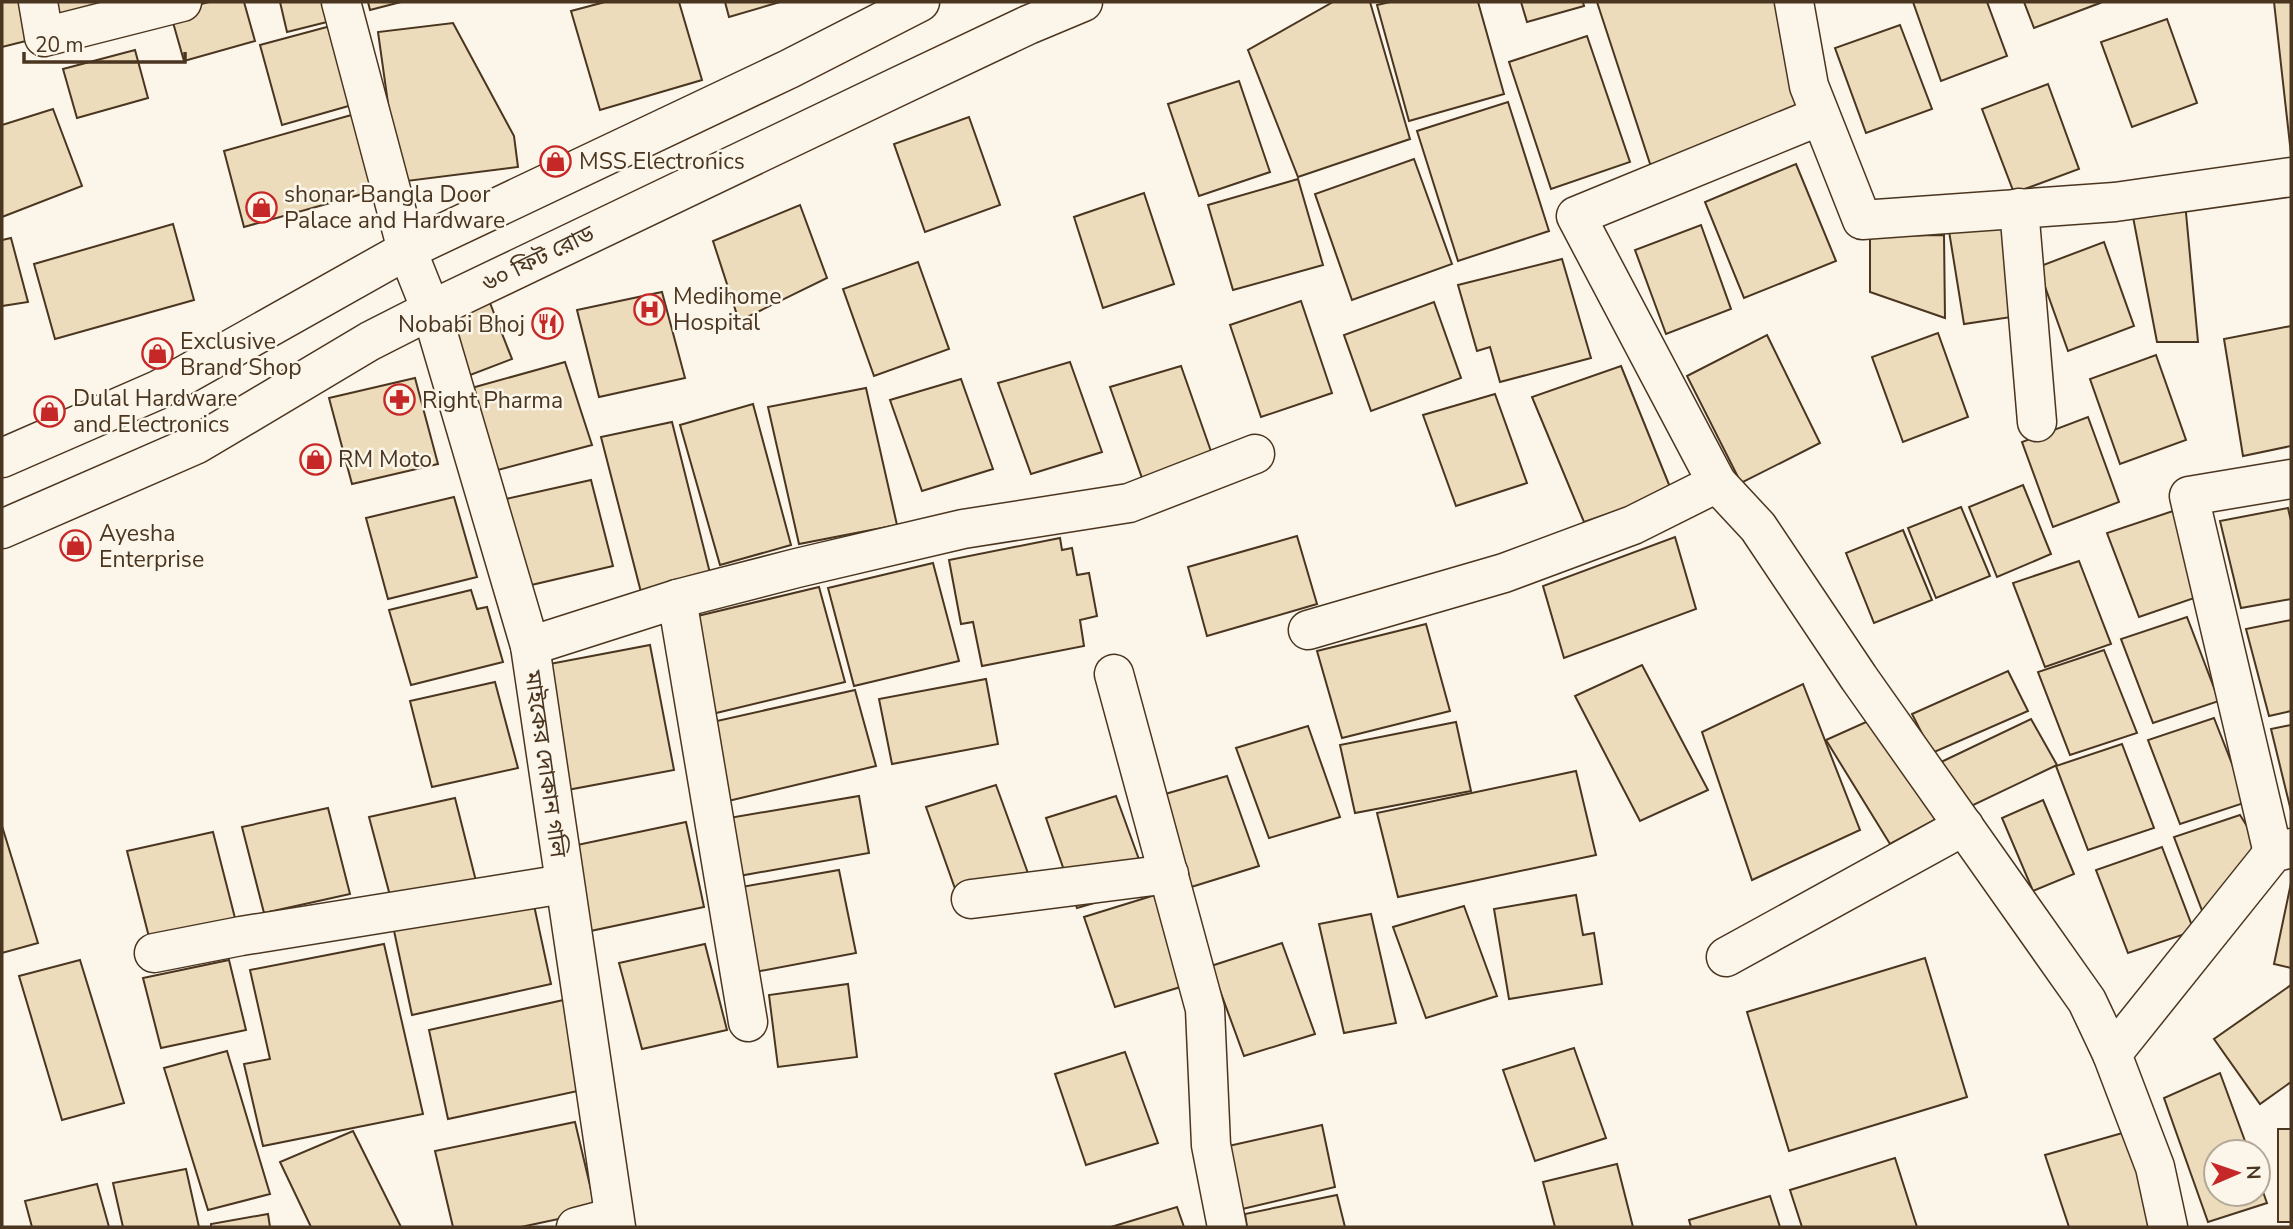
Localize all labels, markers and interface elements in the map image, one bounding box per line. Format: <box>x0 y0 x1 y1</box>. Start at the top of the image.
scale bar <box>24 21 186 65</box>
text: 20 m <box>35 31 84 59</box>
shop icon: MSS Electronics <box>539 144 573 178</box>
place label: MSS Electronics <box>579 146 745 177</box>
place label: shonar Bangla Door Palace and Hardware <box>284 179 505 236</box>
shop icon: shonar Bangla Door Palace and Hardware <box>244 190 278 224</box>
street label: ৬০ ফিট রোড <box>477 218 600 299</box>
place label: Medihome Hospital <box>673 281 781 338</box>
hospital icon: Medihome Hospital <box>633 292 667 326</box>
restaurant icon: Nobabi Bhoj <box>531 307 565 341</box>
place label: Nobabi Bhoj <box>398 309 525 340</box>
place label: Exclusive Brand Shop <box>180 326 302 383</box>
shop icon: Exclusive Brand Shop <box>140 337 174 371</box>
place label: Dulal Hardware and Electronics <box>73 383 238 440</box>
pharmacy icon: Right Pharma <box>382 383 416 417</box>
place label: Right Pharma <box>422 385 563 416</box>
shop icon: Dulal Hardware and Electronics <box>33 394 67 428</box>
shop icon: RM Moto <box>298 442 332 476</box>
place label: RM Moto <box>338 444 432 475</box>
place label: Ayesha Enterprise <box>99 518 204 575</box>
shop icon: Ayesha Enterprise <box>59 529 93 563</box>
street label: মাইকের দোকান গলি <box>517 668 574 861</box>
north arrow <box>2202 1138 2272 1208</box>
text: N <box>2240 1165 2266 1180</box>

